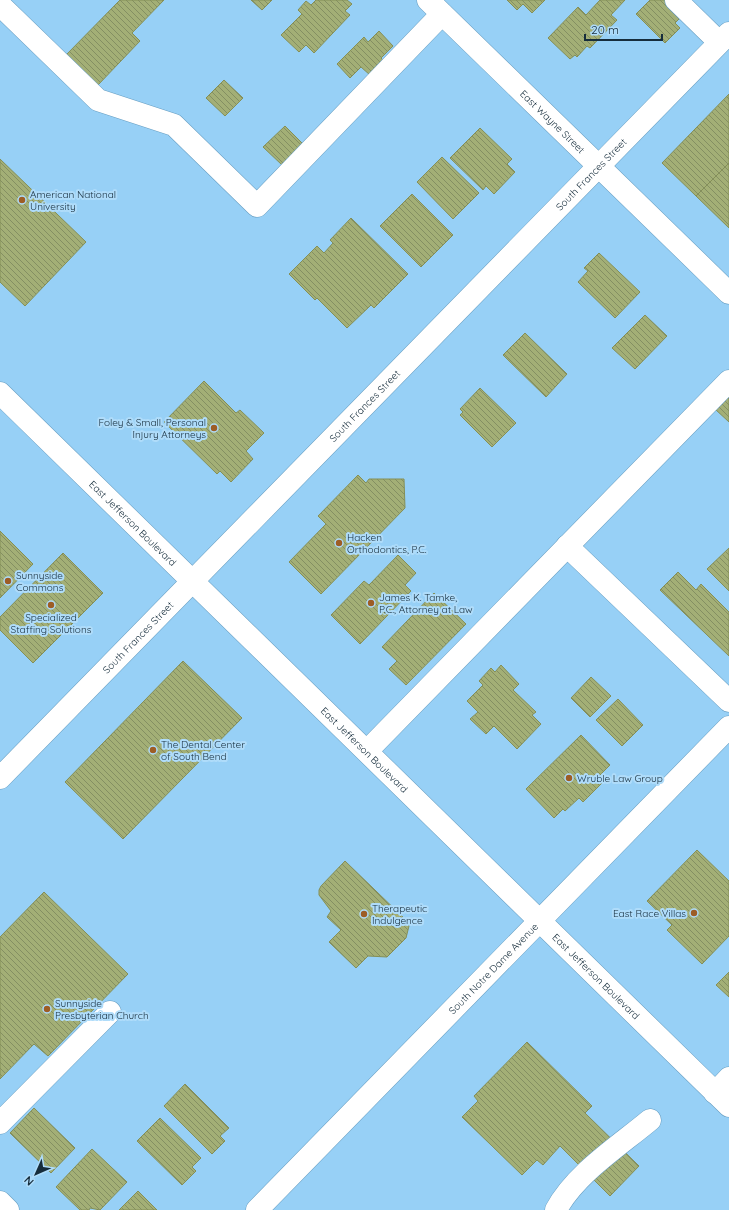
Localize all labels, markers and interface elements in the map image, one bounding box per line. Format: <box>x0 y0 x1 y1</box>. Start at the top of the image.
scale bar <box>585 16 662 42</box>
text: 20 m <box>591 22 619 37</box>
street label: East Wayne Street <box>518 87 588 156</box>
street label: South Frances Street <box>553 135 630 213</box>
place label: American National University <box>30 188 116 213</box>
marker: American National University <box>17 195 27 205</box>
street label: South Frances Street <box>326 366 403 444</box>
place label: Foley & Small, Personal Injury Attorneys <box>98 416 206 441</box>
marker: Foley & Small, Personal Injury Attorneys <box>209 423 219 433</box>
street label: East Jefferson Boulevard <box>87 477 179 569</box>
place label: Hacken Orthodontics, P.C. <box>347 531 427 556</box>
marker: Hacken Orthodontics, P.C. <box>334 538 344 548</box>
place label: Sunnyside Commons <box>16 569 64 594</box>
marker: Sunnyside Commons <box>3 576 13 586</box>
place label: James K. Tamke, P.C., Attorney at Law <box>379 591 473 616</box>
street label: South Frances Street <box>100 598 176 676</box>
marker: James K. Tamke, P.C., Attorney at Law <box>366 598 376 608</box>
marker: Specialized Staffing Solutions <box>46 600 56 610</box>
place label: Specialized Staffing Solutions <box>11 611 92 636</box>
street label: East Jefferson Boulevard <box>318 704 411 795</box>
place label: The Dental Center of South Bend <box>161 738 245 763</box>
marker: The Dental Center of South Bend <box>148 745 158 755</box>
place label: Wruble Law Group <box>577 772 663 785</box>
marker: Wruble Law Group <box>564 773 574 783</box>
place label: Therapeutic Indulgence <box>372 902 427 927</box>
place label: East Race Villas <box>613 907 686 920</box>
marker: East Race Villas <box>689 908 699 918</box>
marker: Therapeutic Indulgence <box>359 909 369 919</box>
street label: South Notre Dame Avenue <box>446 919 541 1017</box>
street label: East Jefferson Boulevard <box>550 931 643 1022</box>
place label: Sunnyside Presbyterian Church <box>55 997 149 1022</box>
marker: Sunnyside Presbyterian Church <box>42 1004 52 1014</box>
north arrow <box>16 1154 56 1194</box>
text: N <box>21 1173 37 1189</box>

